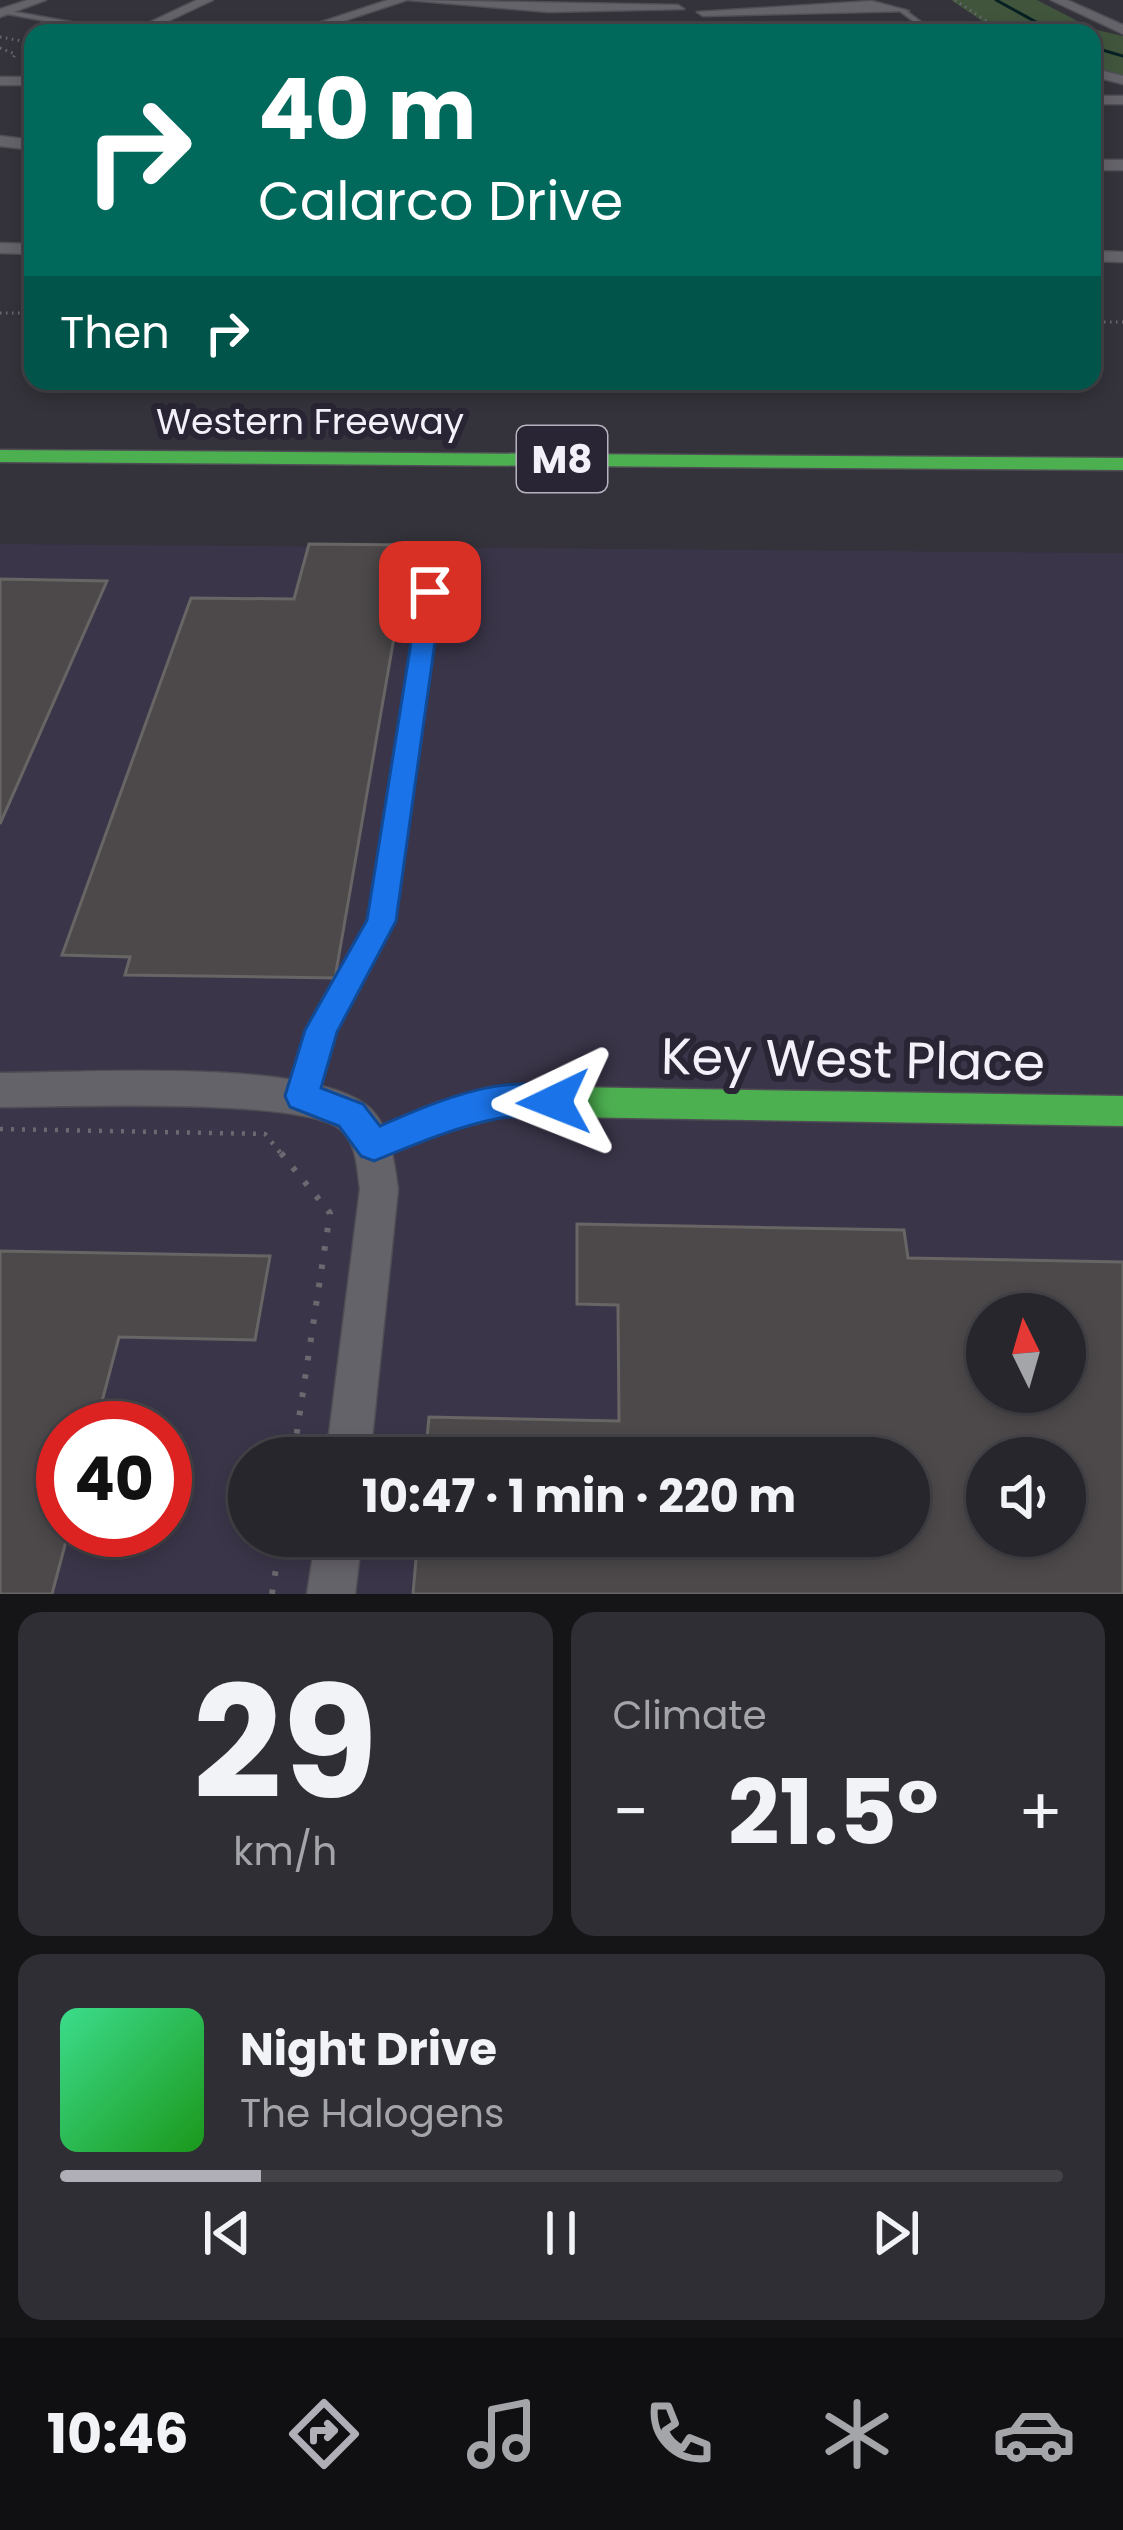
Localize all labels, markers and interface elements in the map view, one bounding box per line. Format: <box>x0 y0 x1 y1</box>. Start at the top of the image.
text: 40 m <box>258 51 476 168</box>
icon: right <box>60 72 216 228</box>
text: Calarco Drive <box>258 163 623 239</box>
icon: right <box>194 300 260 366</box>
text: Then <box>60 301 170 364</box>
street label: Western Freeway <box>156 396 464 447</box>
road number: M8 <box>517 426 607 492</box>
pin <box>379 541 481 643</box>
icon: arrive <box>397 559 463 625</box>
street label: Key West Place <box>660 1020 1046 1098</box>
position arrow <box>491 1039 617 1165</box>
north arrow <box>966 1293 1086 1413</box>
map controls <box>966 1293 1086 1557</box>
speed limit sign: 40 <box>36 1401 192 1557</box>
button: sound <box>966 1437 1086 1557</box>
text: 10:47 · 1 min · 220 m <box>362 1465 796 1528</box>
text: 29 <box>193 1634 378 1853</box>
text: Climate <box>613 1688 767 1743</box>
text: 21.5° <box>728 1749 939 1876</box>
text: − <box>613 1766 649 1858</box>
text: + <box>1018 1766 1063 1858</box>
text: km/h <box>233 1824 337 1879</box>
text: Night Drive <box>240 2018 497 2081</box>
text: The Halogens <box>240 2086 504 2141</box>
icon: previous <box>194 2200 260 2266</box>
icon: pause <box>528 2200 594 2266</box>
icon: next <box>863 2200 929 2266</box>
icon: directions <box>282 2392 366 2476</box>
icon: music <box>460 2392 544 2476</box>
icon: phone <box>637 2392 721 2476</box>
icon: climate <box>815 2392 899 2476</box>
icon: car <box>992 2392 1076 2476</box>
text: 10:46 <box>47 2396 189 2472</box>

